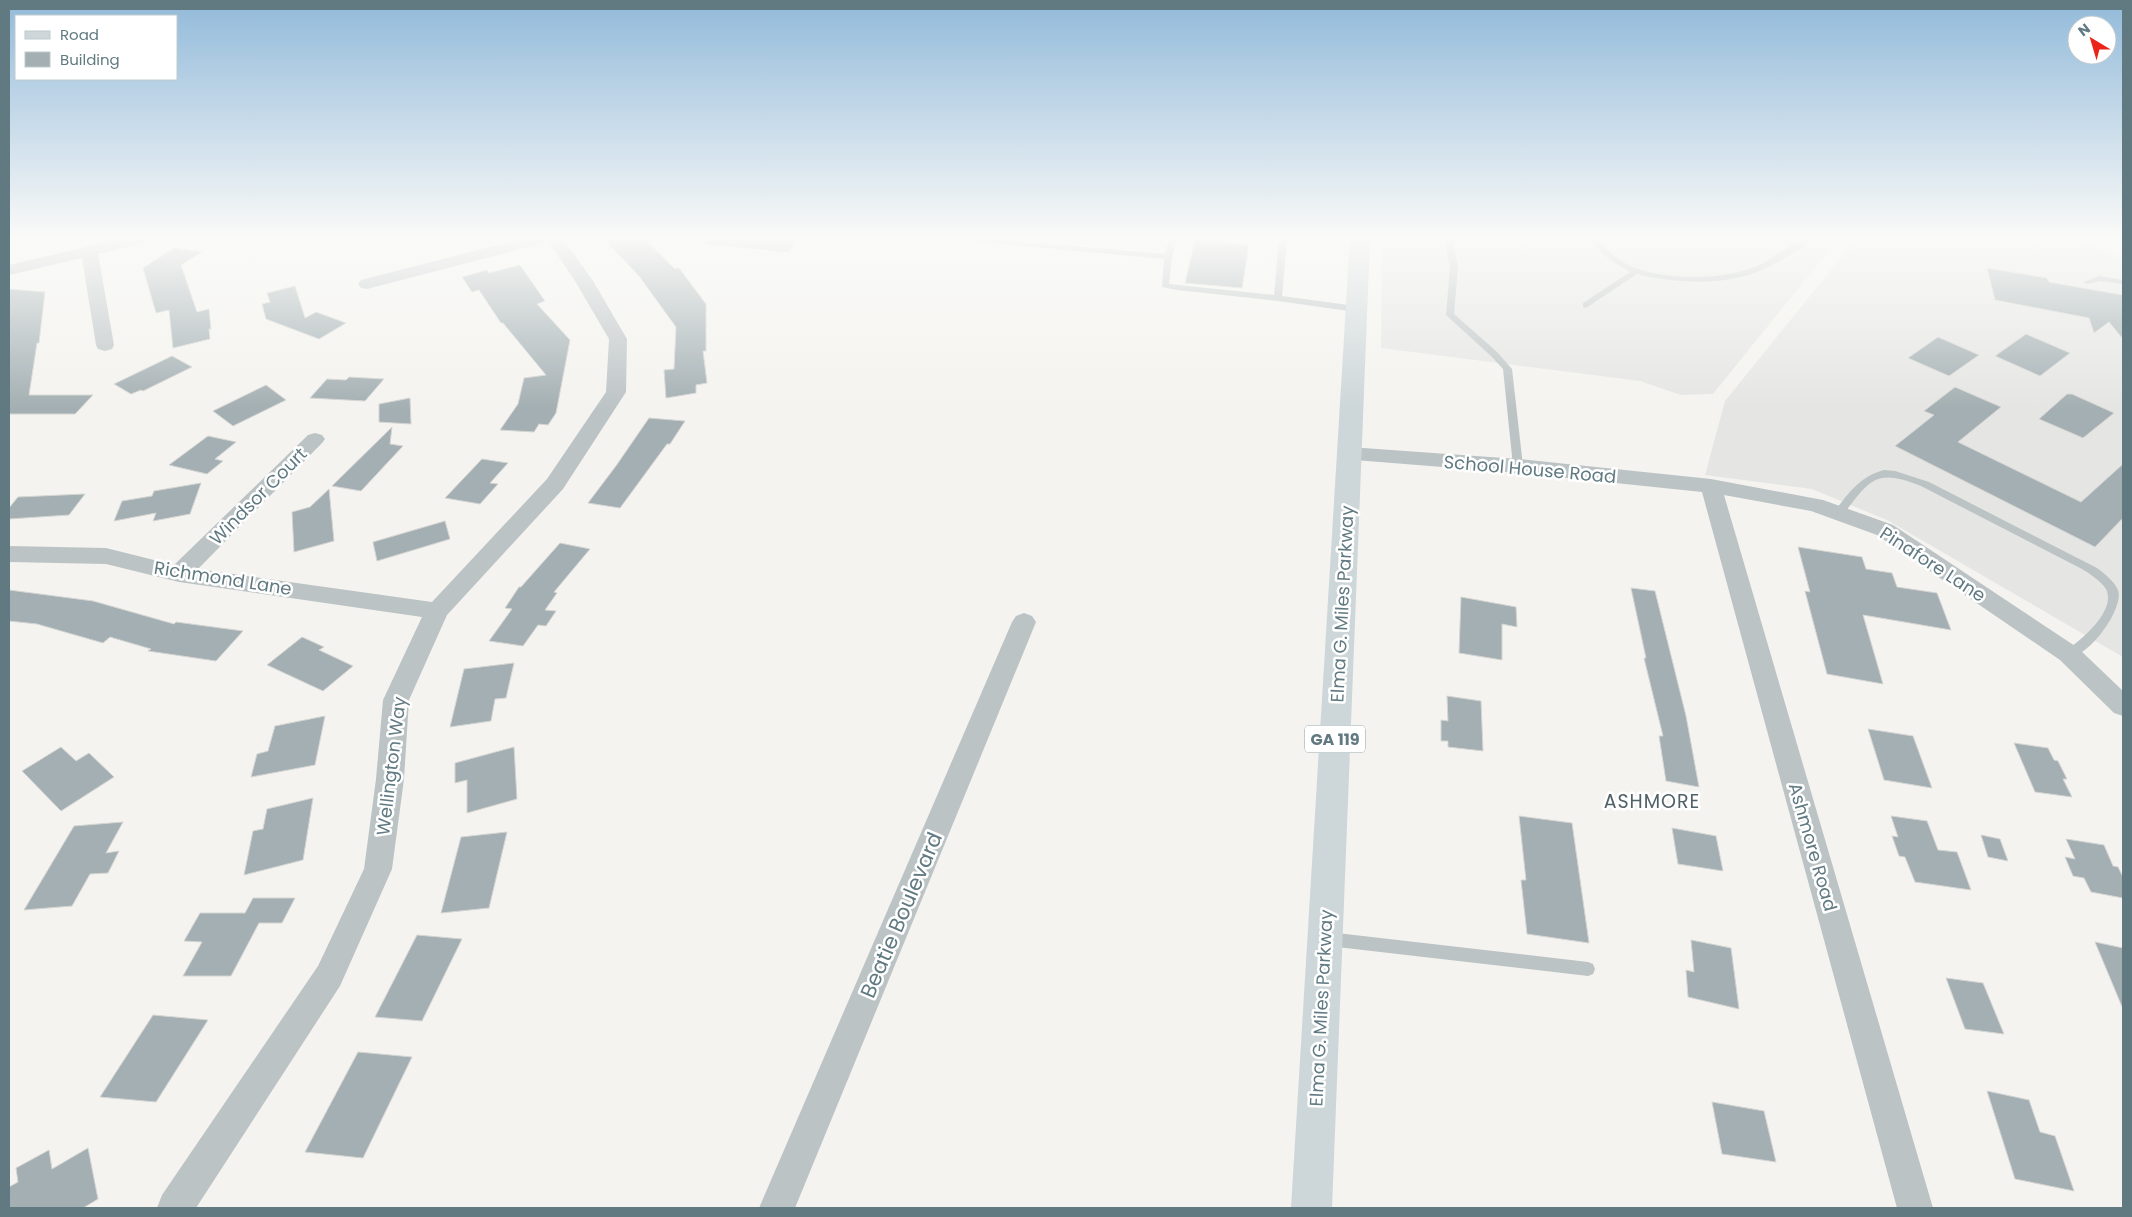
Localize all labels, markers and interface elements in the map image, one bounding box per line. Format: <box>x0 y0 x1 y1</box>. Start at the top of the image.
legend <box>15 15 178 80</box>
north arrow <box>2067 15 2117 65</box>
text: N <box>2074 19 2094 41</box>
text: Road <box>60 24 99 45</box>
text: Building <box>60 49 120 70</box>
street label: Windsor Court <box>204 442 312 550</box>
street label: School House Road <box>1443 449 1617 489</box>
street label: Elma G. Miles Parkway <box>1324 505 1360 703</box>
street label: Pinafore Lane <box>1875 520 1991 608</box>
street label: Richmond Lane <box>152 555 294 601</box>
street label: Wellington Way <box>370 695 412 837</box>
road number: GA 119 <box>1305 726 1365 752</box>
street label: Ashmore Road <box>1783 780 1843 914</box>
district label: ASHMORE <box>1604 788 1700 815</box>
street label: Beatie Boulevard <box>853 828 949 1002</box>
street label: Elma G. Miles Parkway <box>1303 909 1339 1107</box>

